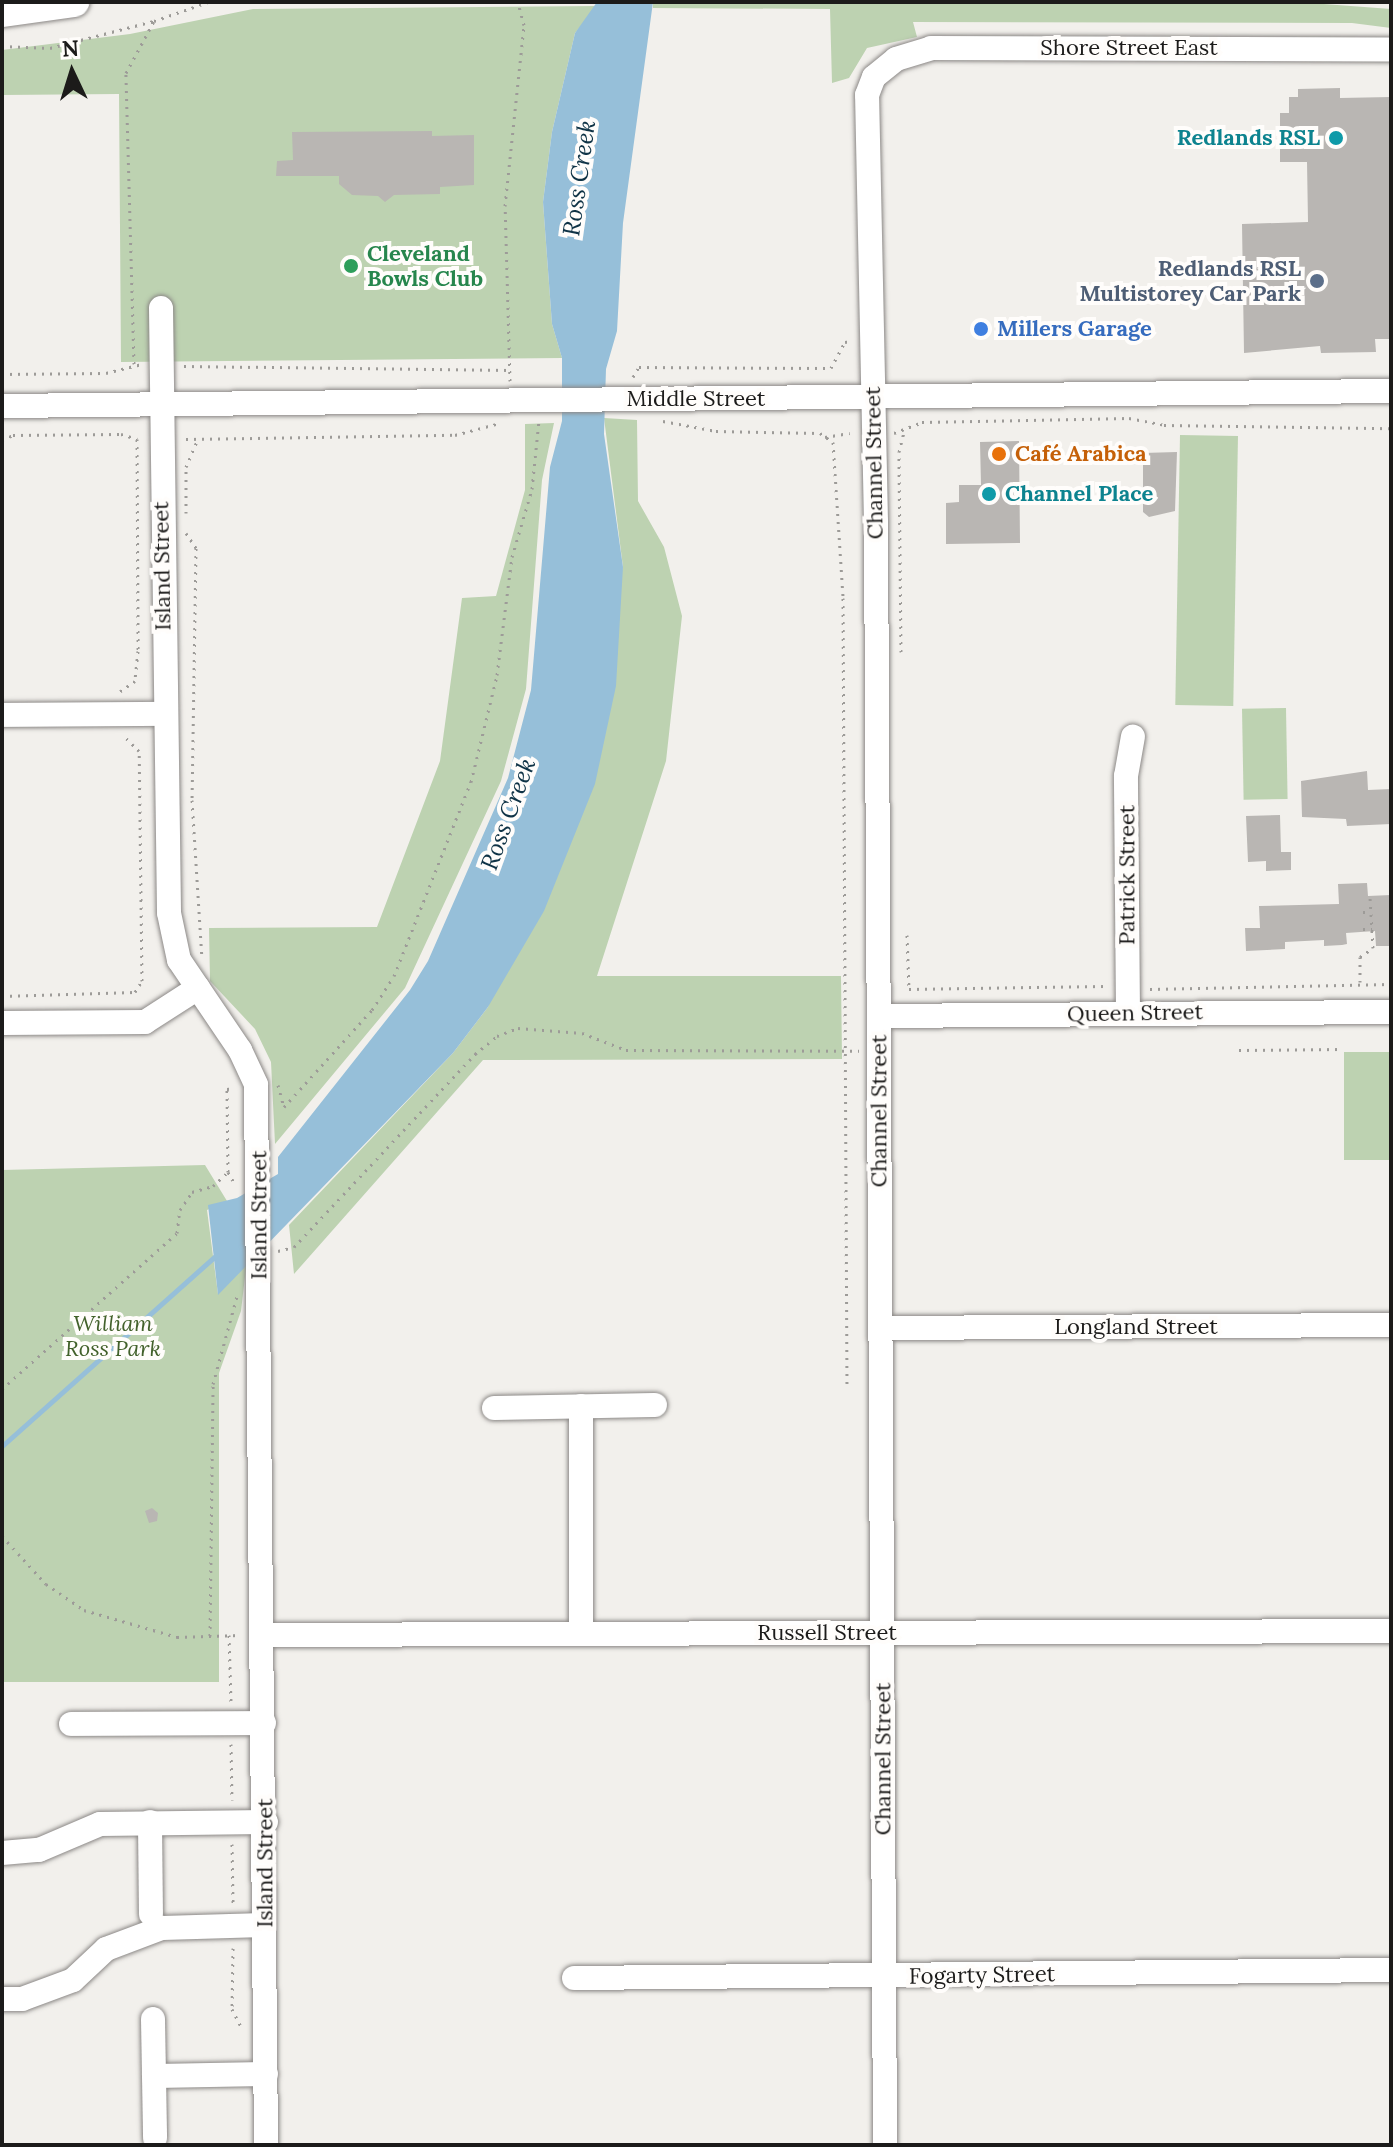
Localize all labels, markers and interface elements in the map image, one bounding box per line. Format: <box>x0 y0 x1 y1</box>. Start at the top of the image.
north arrow <box>32 32 112 112</box>
text: N <box>61 33 80 63</box>
street label: Shore Street East <box>1040 35 1218 61</box>
water label: Ross Creek <box>557 118 601 238</box>
place label: Redlands RSL <box>1177 125 1320 151</box>
marker: Redlands RSL <box>1327 129 1345 147</box>
place label: Cleveland Bowls Club <box>367 240 483 292</box>
place label: Redlands RSL Multistorey Car Park <box>1079 255 1301 306</box>
marker: Cleveland Bowls Club <box>342 257 360 275</box>
marker: Redlands RSL Multistorey Car Park <box>1308 272 1326 290</box>
place label: Millers Garage <box>997 316 1152 342</box>
marker: Millers Garage <box>972 320 990 338</box>
street label: Middle Street <box>627 386 765 412</box>
street label: Channel Street <box>859 386 889 540</box>
place label: Café Arabica <box>1015 441 1147 467</box>
marker: Café Arabica <box>990 445 1008 463</box>
place label: Channel Place <box>1005 481 1153 507</box>
marker: Channel Place <box>980 485 998 503</box>
street label: Island Street <box>148 501 176 631</box>
water label: Ross Creek <box>475 754 541 874</box>
street label: Patrick Street <box>1114 805 1140 945</box>
street label: Queen Street <box>1067 999 1203 1027</box>
street label: Channel Street <box>866 1035 892 1187</box>
street label: Island Street <box>246 1150 272 1280</box>
park label: William Ross Park <box>65 1310 161 1362</box>
street label: Longland Street <box>1054 1314 1218 1340</box>
street label: Russell Street <box>757 1620 897 1646</box>
street label: Channel Street <box>870 1683 896 1835</box>
street label: Island Street <box>252 1798 278 1928</box>
street label: Fogarty Street <box>909 1961 1055 1989</box>

